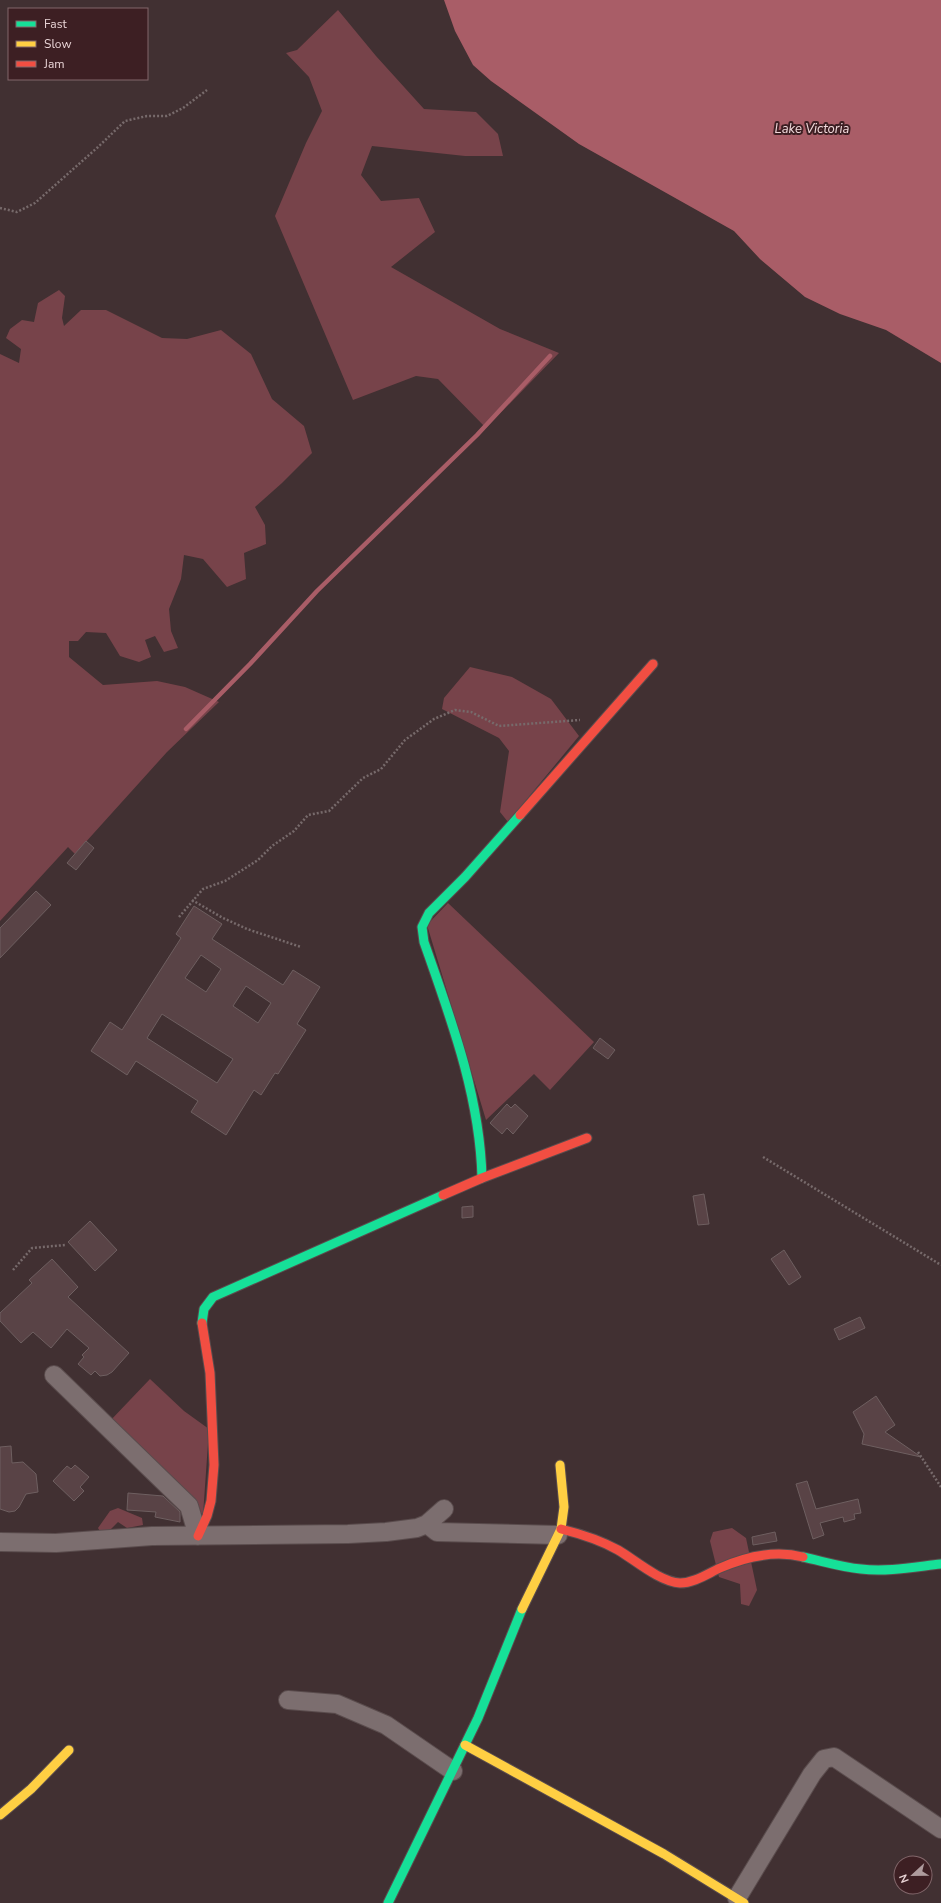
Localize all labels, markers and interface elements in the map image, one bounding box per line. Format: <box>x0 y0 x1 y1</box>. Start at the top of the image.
legend <box>8 8 148 80</box>
text: Fast <box>44 16 67 32</box>
text: Slow <box>44 36 72 52</box>
text: Jam <box>43 56 65 72</box>
water label: Lake Victoria <box>775 120 850 138</box>
north arrow <box>893 1855 933 1895</box>
text: N <box>896 1872 913 1885</box>

